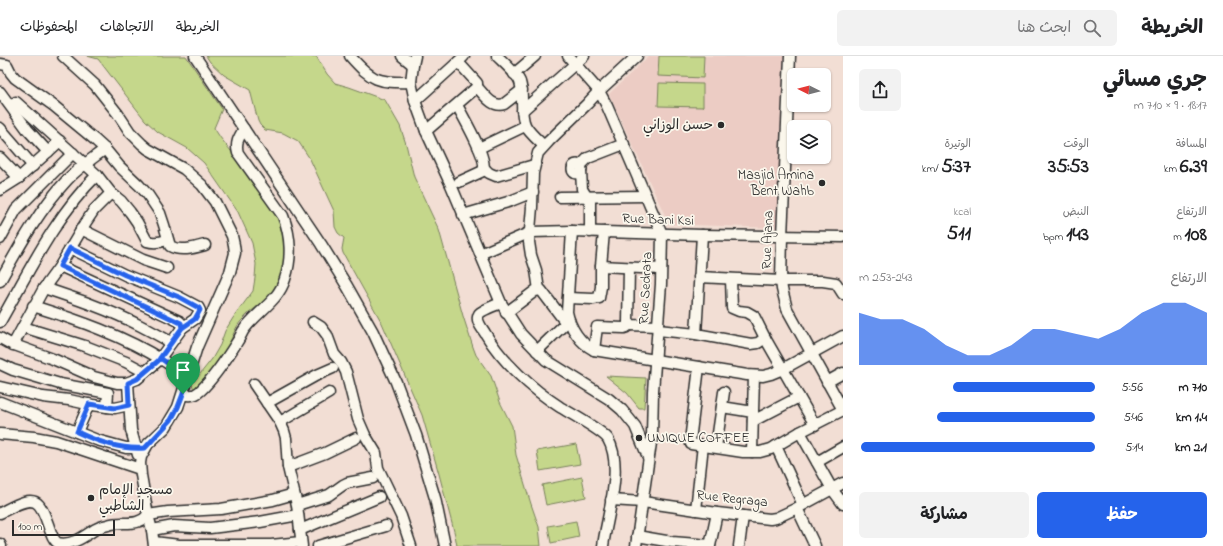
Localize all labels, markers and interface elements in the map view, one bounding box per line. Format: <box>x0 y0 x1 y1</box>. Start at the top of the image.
search box <box>837 10 1117 46</box>
text: الخريطة <box>1141 15 1203 42</box>
text: المحفوظات <box>20 17 78 38</box>
text: الاتجاهات <box>100 17 154 38</box>
text: الخريطة <box>176 17 219 38</box>
text: ابحث هنا <box>1017 17 1071 39</box>
icon: search <box>1081 17 1103 39</box>
text: جري مسائي <box>1103 65 1207 97</box>
north arrow <box>787 68 831 112</box>
map controls <box>787 68 831 164</box>
button: share <box>859 69 901 111</box>
text: 18:17 · 9 × 710 m <box>1134 96 1207 115</box>
place label: حسن الوزاني <box>643 115 713 137</box>
marker: حسن الوزاني <box>716 120 726 130</box>
button: layers <box>787 120 831 164</box>
text: الوتيرة <box>944 136 971 152</box>
text: الوقت <box>1063 136 1089 152</box>
text: المسافة <box>1176 136 1207 152</box>
text: 5:37 <box>941 153 971 182</box>
text: 35:53 <box>1048 153 1089 182</box>
text: 6.39 <box>1180 153 1207 182</box>
text: /km <box>922 161 941 177</box>
text: km <box>1164 161 1180 177</box>
place label: Masjid Amina Bent Wahb <box>738 165 815 202</box>
marker: Masjid Amina Bent Wahb <box>817 178 827 188</box>
text: kcal <box>954 204 971 220</box>
text: النبض <box>1063 204 1089 220</box>
text: الارتفاع <box>1176 204 1207 220</box>
street label: Rue Bani Ksi <box>622 208 694 232</box>
street label: Rue Ajana <box>756 210 780 270</box>
text: 511 <box>947 220 971 249</box>
text: 143 <box>1066 221 1089 250</box>
text: 108 <box>1185 221 1207 250</box>
text: bpm <box>1043 229 1066 245</box>
text: m <box>1173 229 1185 245</box>
street label: Rue Sedrata <box>634 251 658 325</box>
text: 243–253 m <box>859 268 913 287</box>
text: الارتفاع <box>1171 269 1207 288</box>
pin <box>166 353 200 394</box>
icon: arrive <box>172 359 194 381</box>
text: 5:56 <box>1121 378 1143 397</box>
text: 710 m <box>1179 378 1207 397</box>
text: 5:46 <box>1123 408 1143 427</box>
text: 1.4 km <box>1176 408 1207 427</box>
place label: UNIQUE COFFEE <box>647 428 750 449</box>
marker: UNIQUE COFFEE <box>634 433 644 443</box>
text: 5:14 <box>1125 438 1143 457</box>
text: 2.1 km <box>1175 438 1207 457</box>
place label: مسجد الإمام الشاطبي <box>99 480 173 518</box>
street label: Rue Regraga <box>695 485 769 514</box>
button: مشاركة <box>859 492 1029 538</box>
button: حفظ <box>1037 492 1207 538</box>
marker: مسجد الإمام الشاطبي <box>86 493 96 503</box>
scale bar <box>12 518 115 537</box>
text: 100 m <box>18 519 42 535</box>

